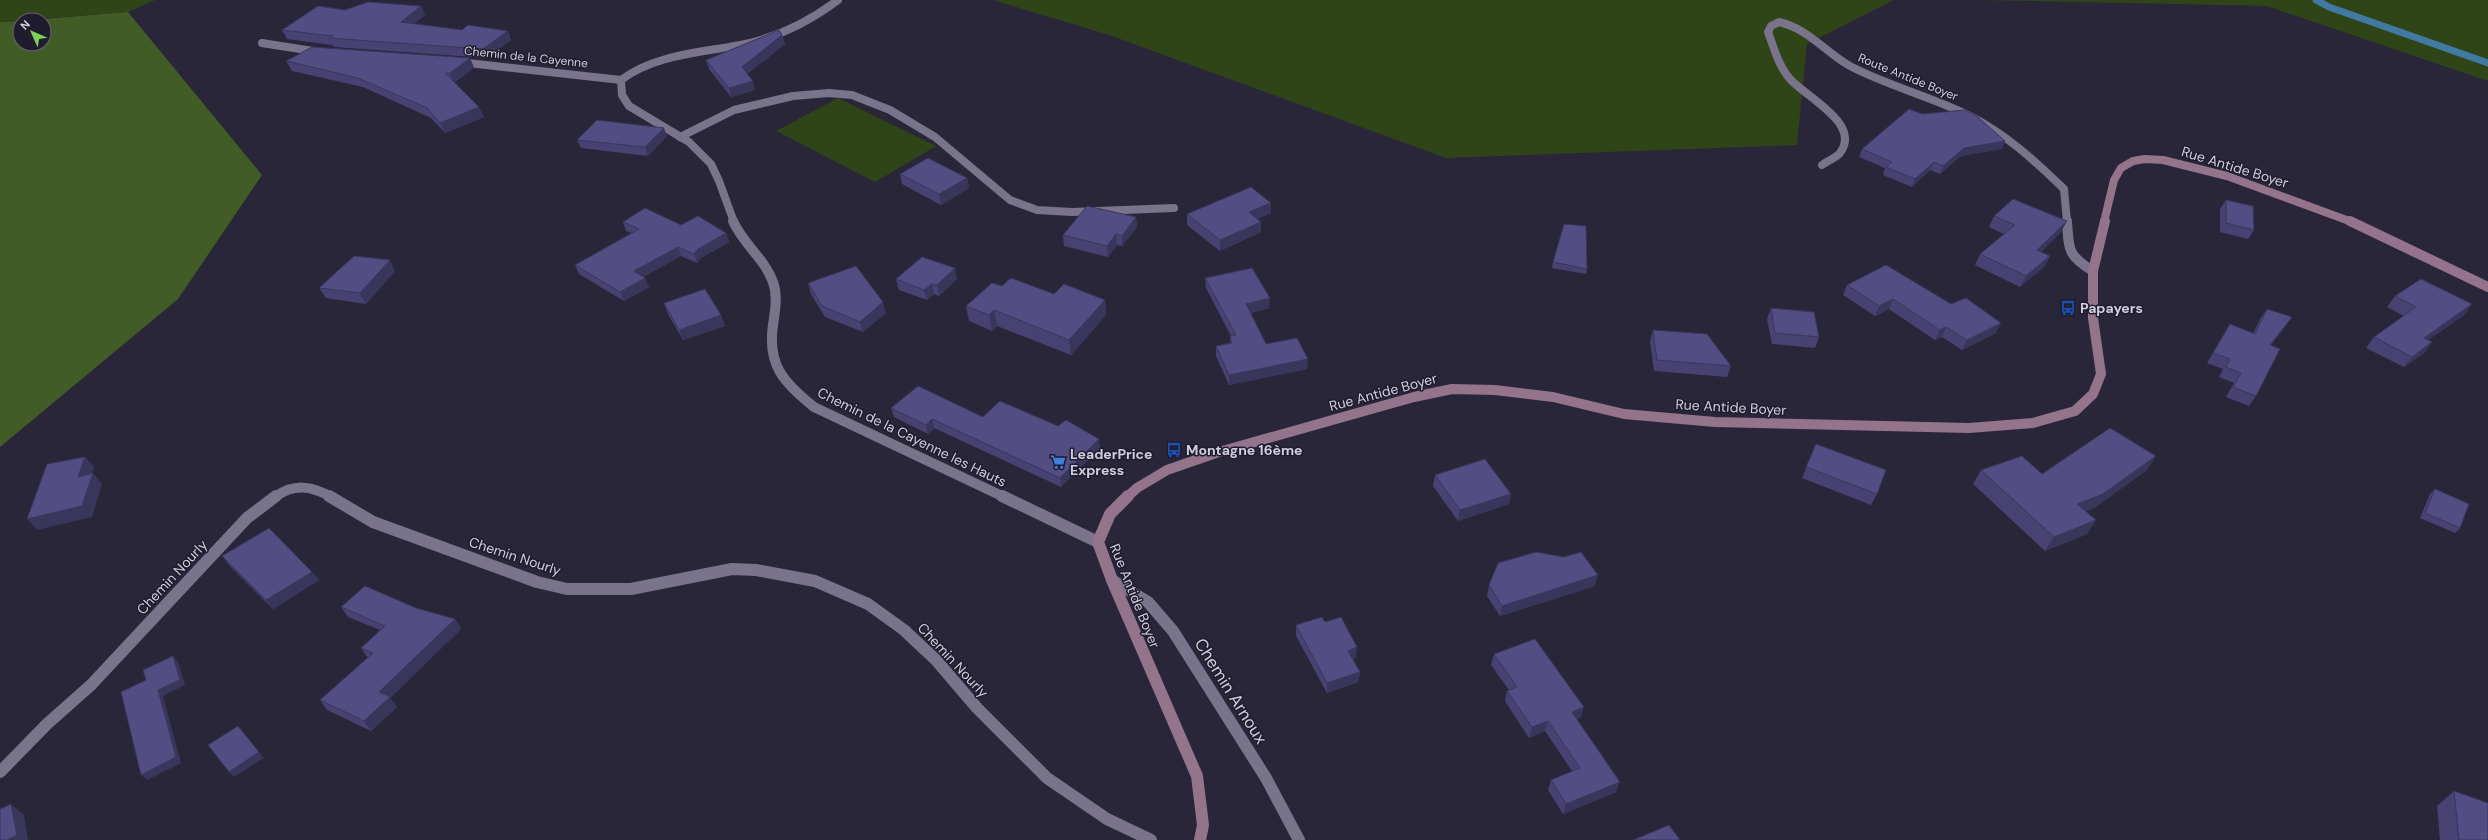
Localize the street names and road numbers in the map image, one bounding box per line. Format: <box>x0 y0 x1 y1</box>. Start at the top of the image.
street label: Chemin de la Cayenne <box>463 43 589 71</box>
street label: Route Antide Boyer <box>1856 50 1961 105</box>
street label: Rue Antide Boyer <box>2179 142 2291 192</box>
street label: Rue Antide Boyer <box>1327 369 1439 415</box>
street label: Chemin de la Cayenne les Hauts <box>814 383 1010 491</box>
street label: Rue Antide Boyer <box>1675 395 1787 419</box>
street label: Chemin Nourly <box>467 533 564 579</box>
street label: Chemin Nourly <box>133 536 211 618</box>
street label: Rue Antide Boyer <box>1106 541 1164 651</box>
street label: Chemin Nourly <box>914 619 992 701</box>
street label: Chemin Arnoux <box>1190 634 1273 748</box>

